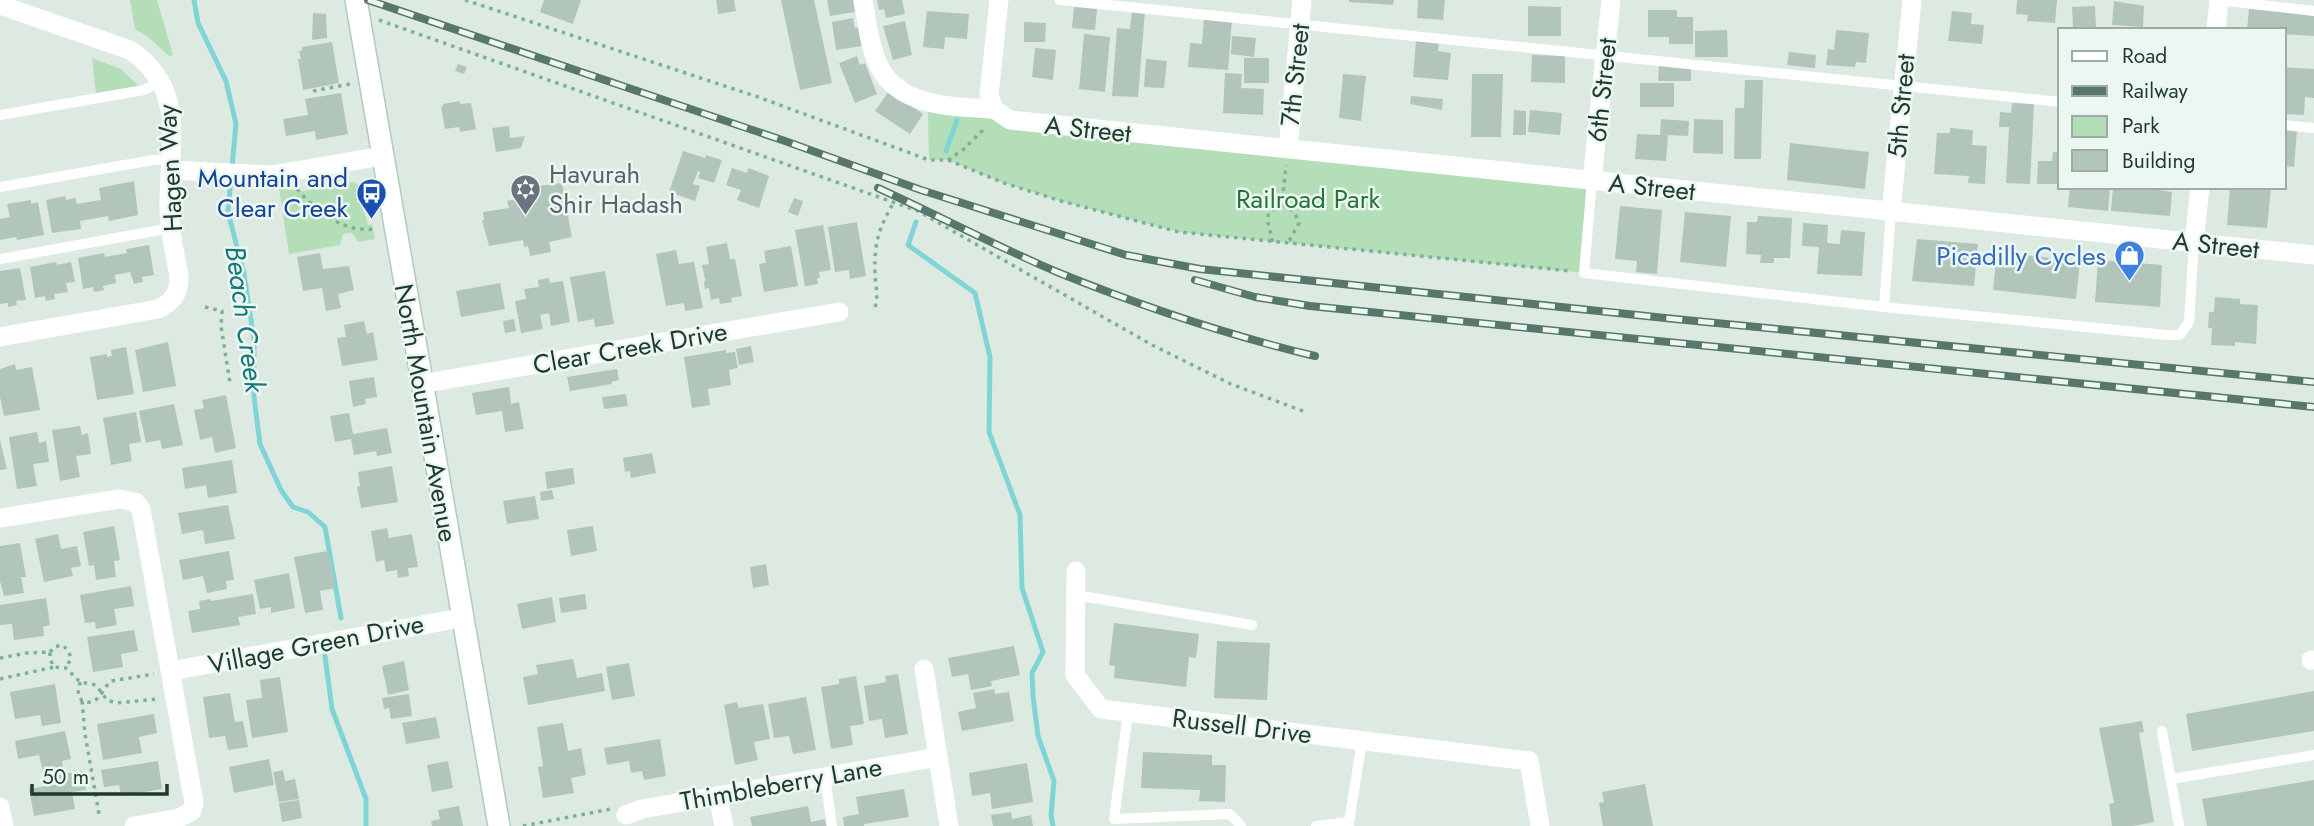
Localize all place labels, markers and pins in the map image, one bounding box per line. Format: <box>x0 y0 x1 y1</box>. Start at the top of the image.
place label: Havurah Shir Hadash <box>549 155 683 223</box>
place label: Mountain and Clear Creek <box>198 159 349 227</box>
synagogue icon: Havurah Shir Hadash <box>509 172 543 216</box>
bus stop icon: Mountain and Clear Creek <box>354 176 388 220</box>
place label: Picadilly Cycles <box>1936 237 2106 275</box>
shop icon: Picadilly Cycles <box>2112 239 2146 283</box>

